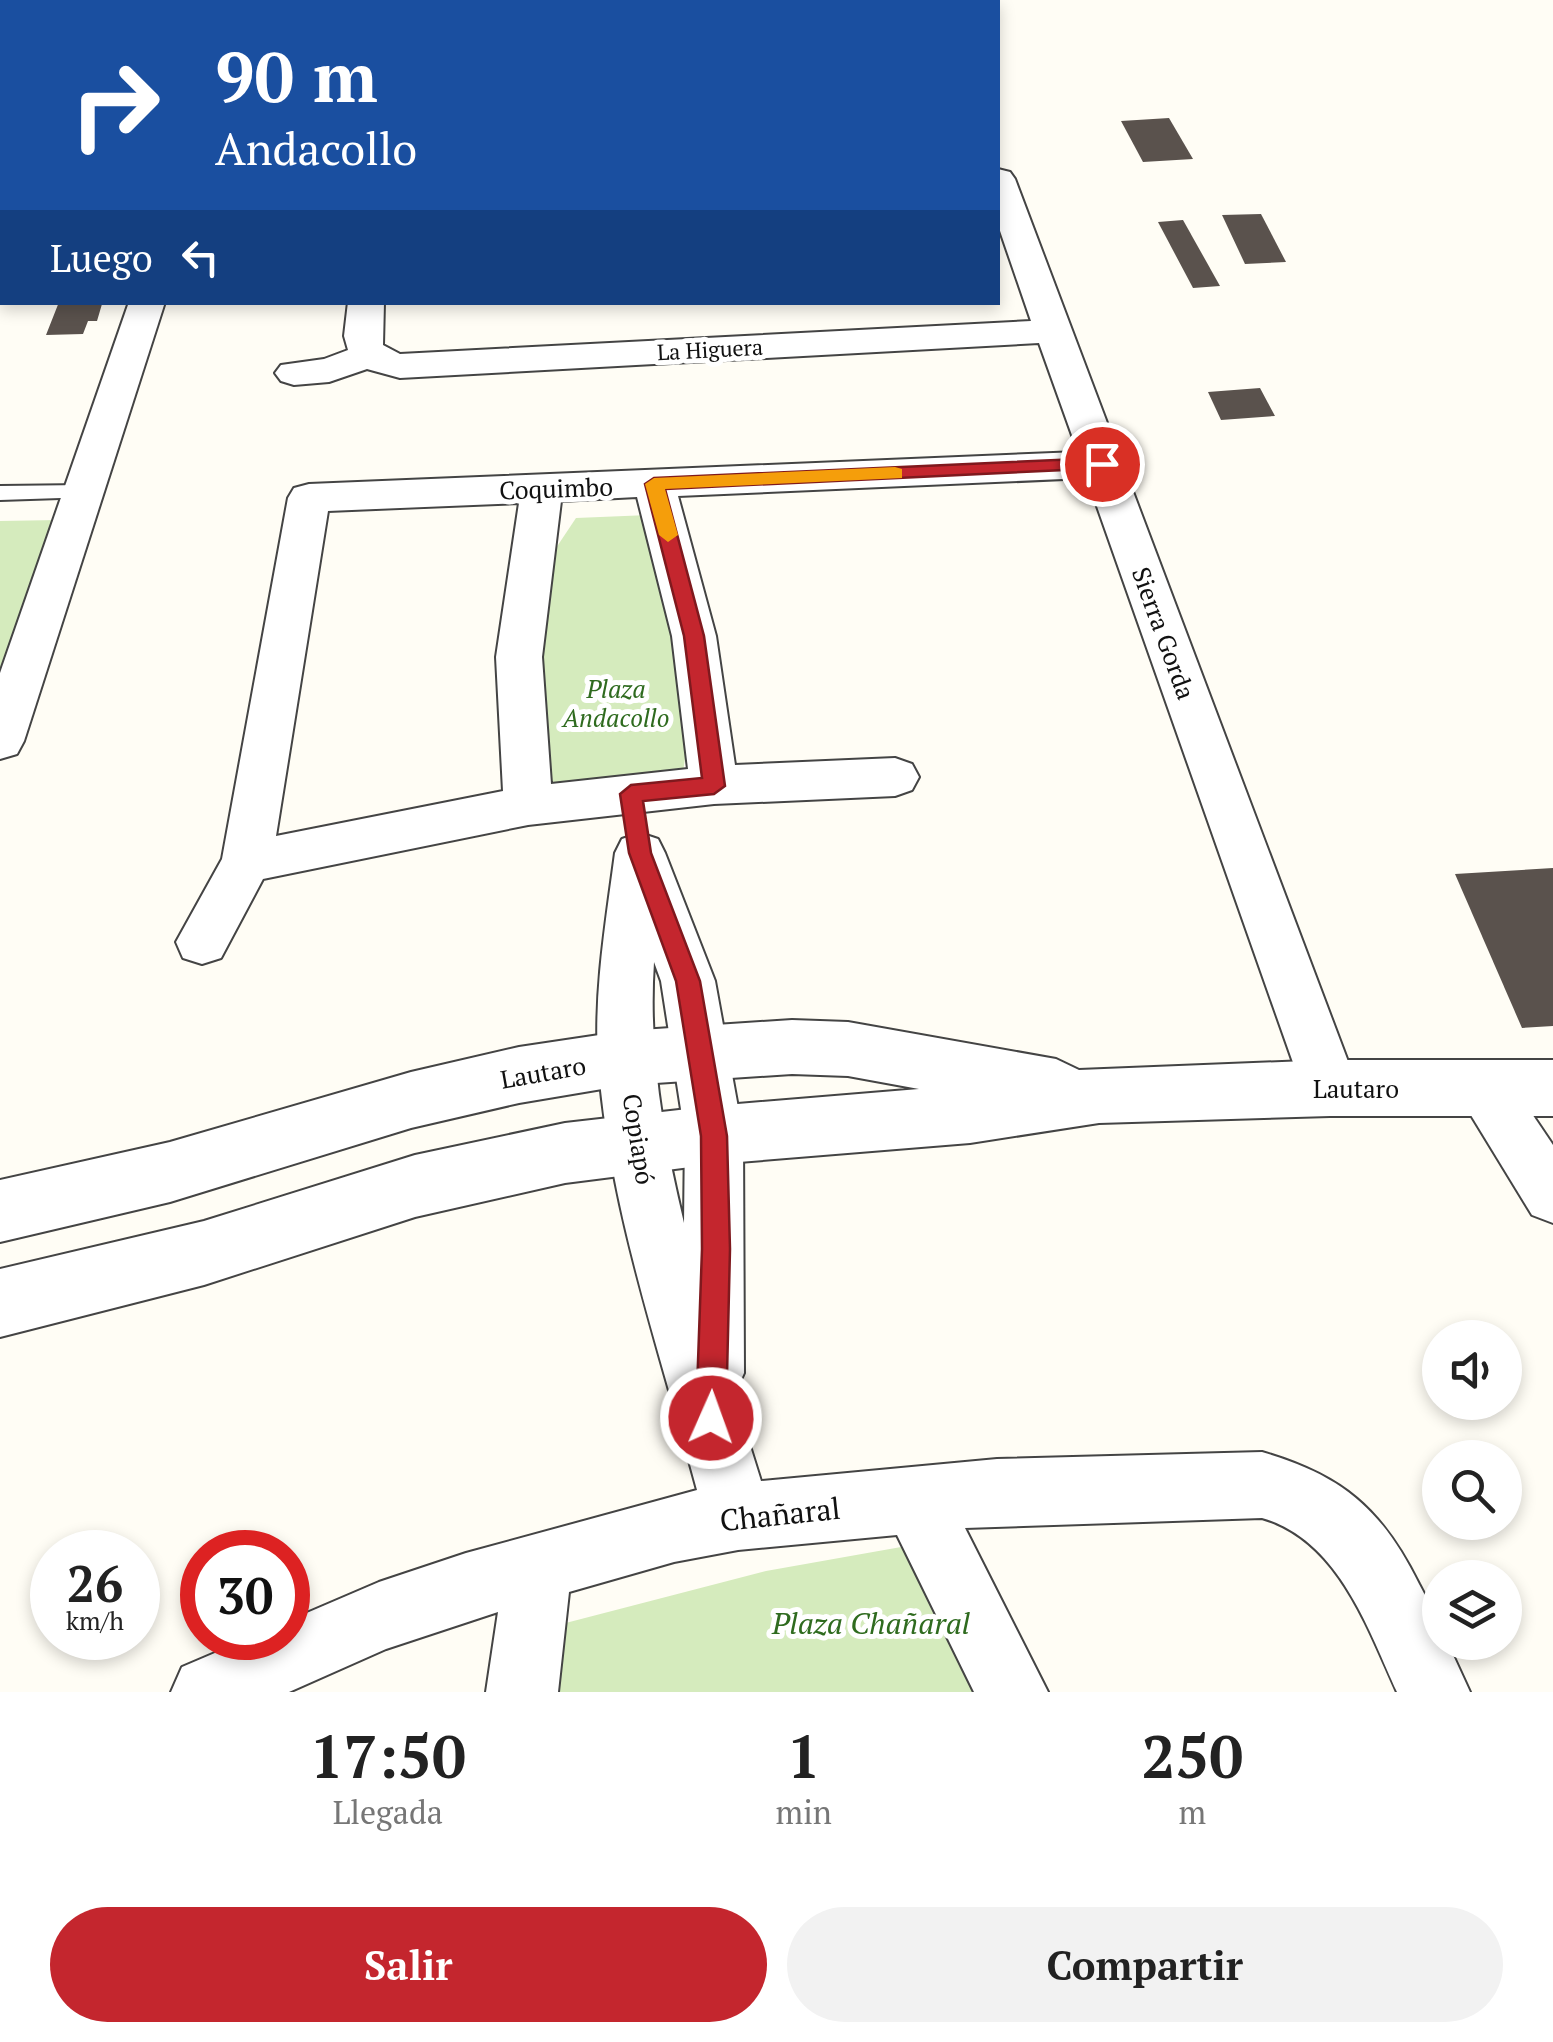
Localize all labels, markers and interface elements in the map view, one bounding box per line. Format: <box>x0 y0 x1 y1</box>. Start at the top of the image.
text: 90 m <box>215 29 378 122</box>
icon: right <box>50 40 180 170</box>
text: Andacollo <box>215 118 417 178</box>
icon: left <box>173 230 228 285</box>
text: Luego <box>50 233 153 283</box>
street label: La Higuera <box>656 332 764 366</box>
pin <box>1060 422 1145 507</box>
icon: arrive <box>1075 437 1130 492</box>
street label: Coquimbo <box>498 470 614 506</box>
street label: Sierra Gorda <box>1125 562 1203 704</box>
park label: Plaza Andacollo <box>561 672 669 734</box>
street label: Lautaro <box>498 1048 588 1096</box>
street label: Lautaro <box>1313 1072 1399 1105</box>
street label: Copiapó <box>616 1091 662 1187</box>
map controls <box>1422 1320 1522 1660</box>
button: sound <box>1422 1320 1522 1420</box>
position arrow <box>659 1366 763 1470</box>
button: search <box>1422 1440 1522 1540</box>
street label: Chañaral <box>718 1488 842 1540</box>
speed limit sign: 30 <box>180 1530 310 1660</box>
text: 26 <box>67 1550 123 1616</box>
button: layers <box>1422 1560 1522 1660</box>
park label: Plaza Chañaral <box>771 1603 971 1643</box>
text: km/h <box>66 1604 124 1637</box>
text: 17:50 <box>310 1716 466 1795</box>
text: 1 <box>787 1716 821 1795</box>
text: 250 <box>1142 1716 1243 1795</box>
text: Llegada <box>333 1791 443 1833</box>
text: min <box>776 1791 832 1833</box>
text: m <box>1179 1791 1206 1833</box>
button: Salir <box>50 1907 767 2022</box>
button: Compartir <box>787 1907 1503 2022</box>

